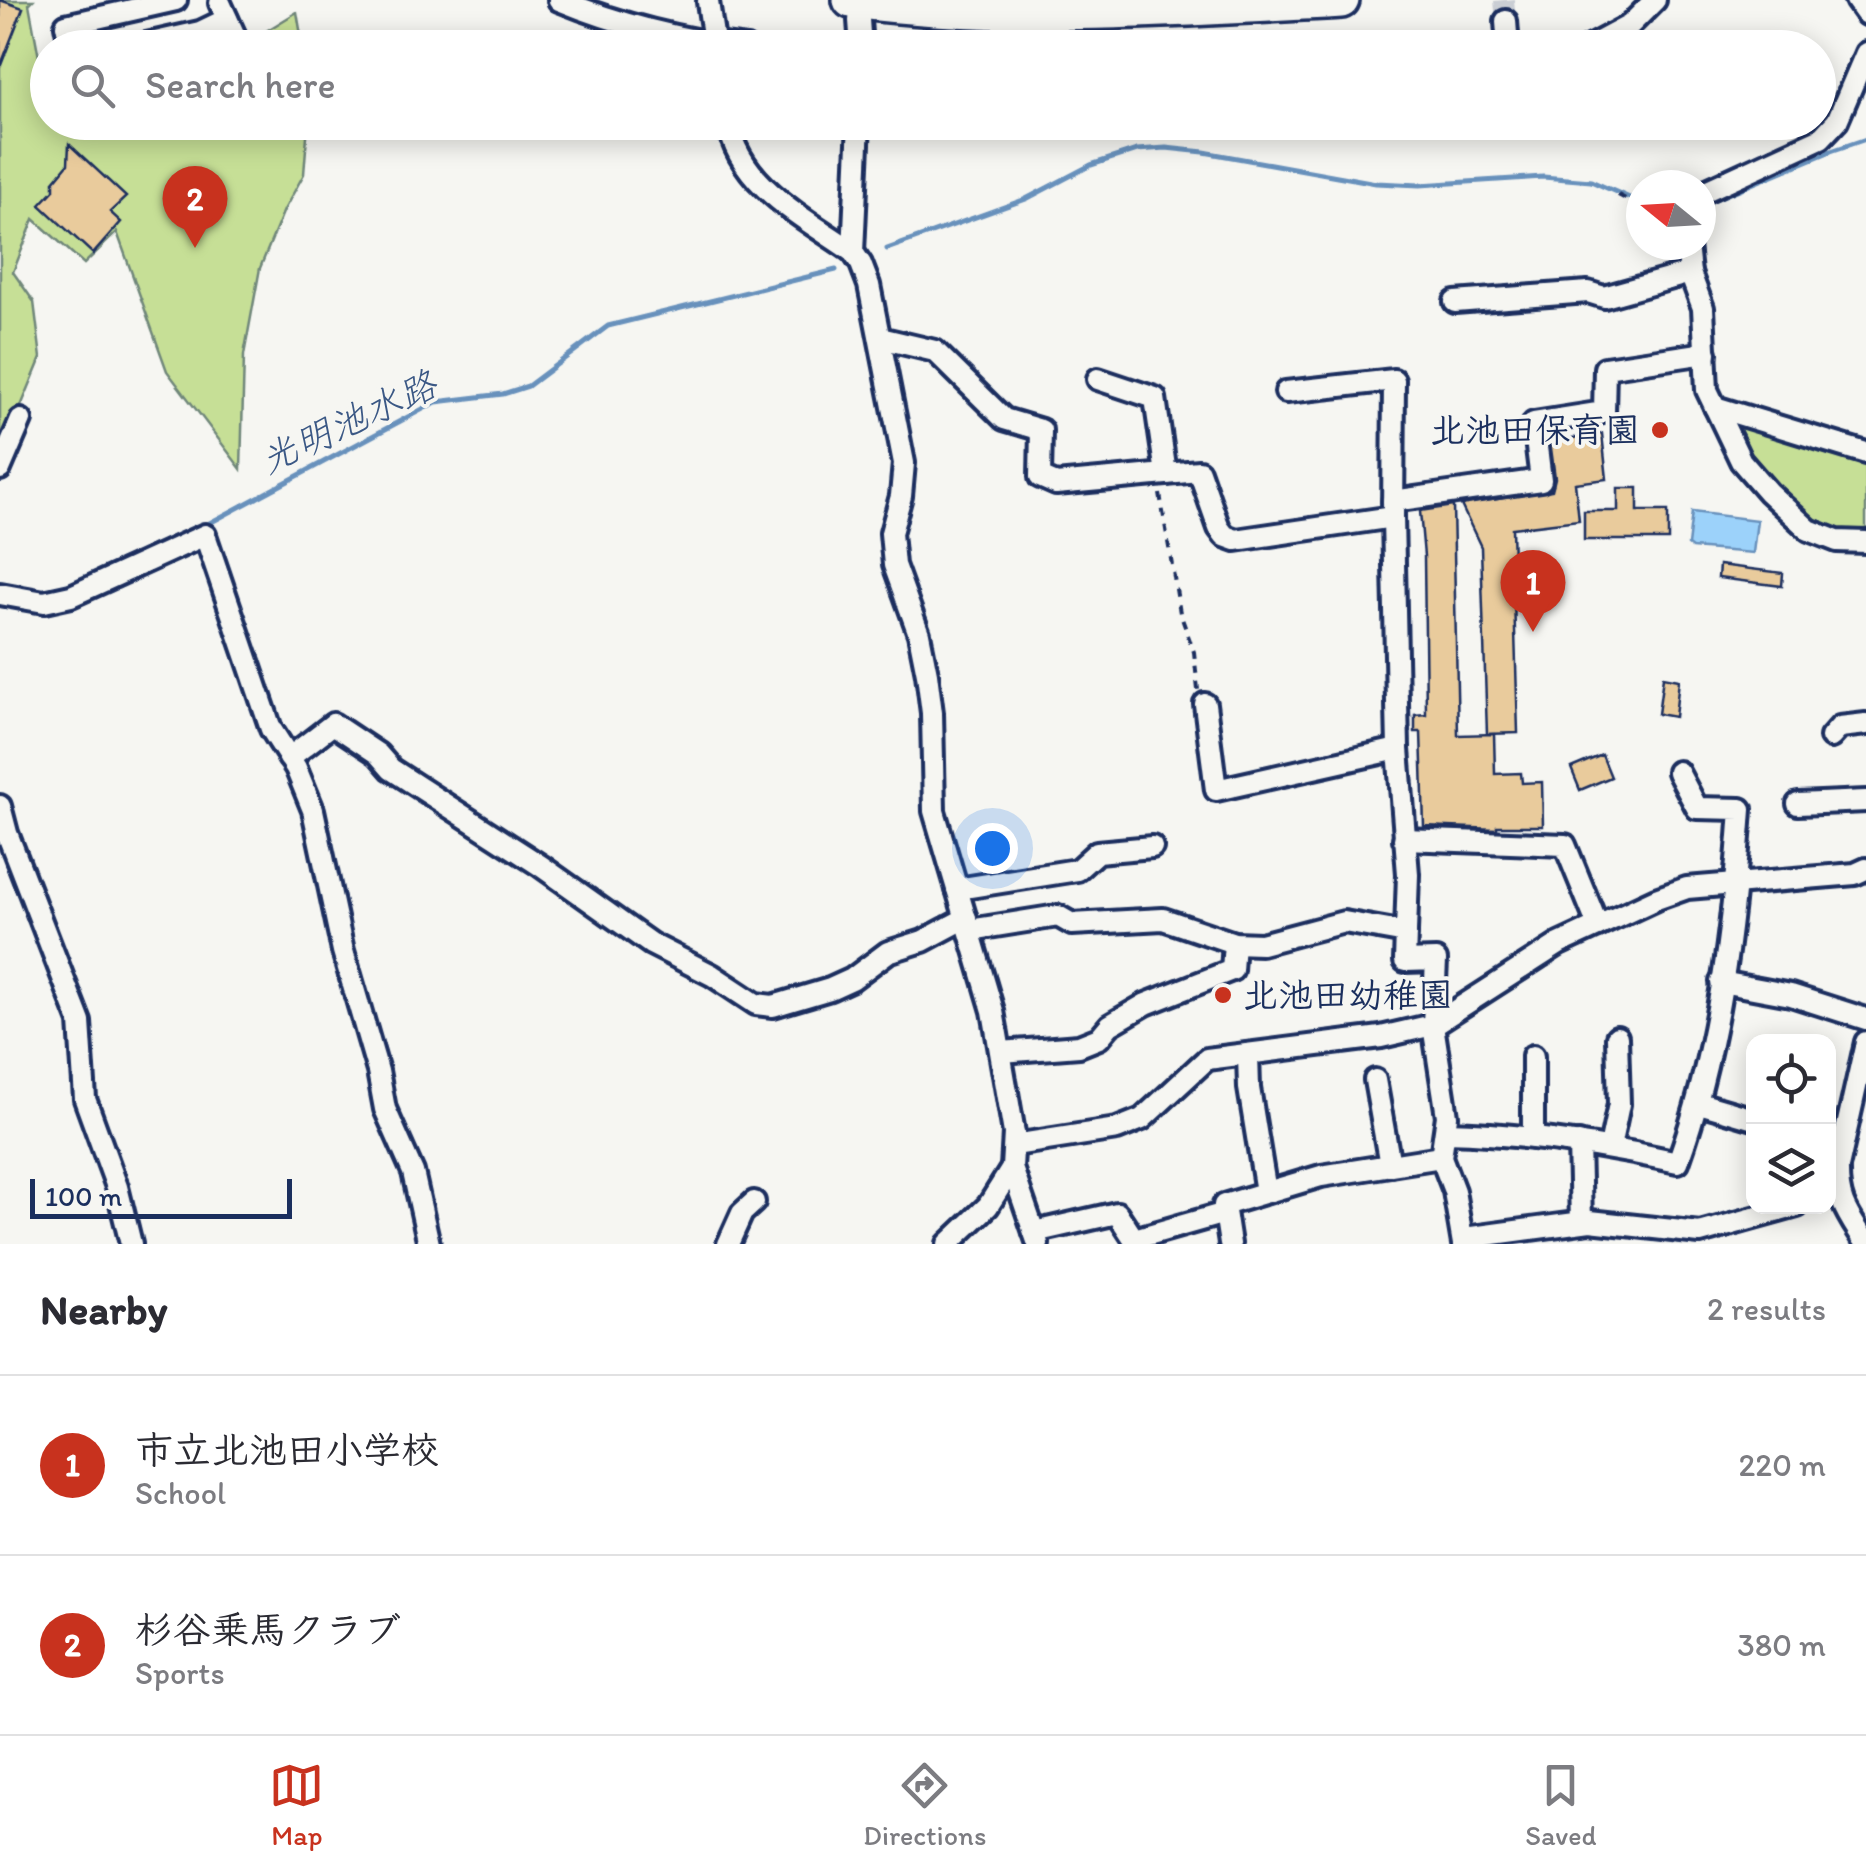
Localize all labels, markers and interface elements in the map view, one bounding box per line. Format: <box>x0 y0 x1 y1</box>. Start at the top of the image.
search box <box>30 30 1836 140</box>
icon: search <box>65 58 120 113</box>
text: Search here <box>145 62 336 108</box>
pin: 2 <box>162 166 228 248</box>
north arrow <box>1626 170 1716 260</box>
water label: 光明池水路 <box>252 360 446 483</box>
place label: 北池田保育園 <box>1430 409 1640 451</box>
marker: 北池田保育園 <box>1649 419 1671 441</box>
pin: 1 <box>1500 550 1566 632</box>
your location <box>967 823 1018 874</box>
place label: 北池田幼稚園 <box>1243 974 1453 1016</box>
marker: 北池田幼稚園 <box>1212 984 1234 1006</box>
map controls <box>1746 1034 1836 1214</box>
button: locate <box>1746 1034 1836 1124</box>
button: layers <box>1746 1124 1836 1214</box>
scale bar <box>30 1174 292 1218</box>
text: 100 m <box>45 1179 122 1213</box>
text: Nearby <box>40 1284 167 1335</box>
text: 2 results <box>1707 1290 1826 1328</box>
text: 市立北池田小学校 <box>135 1427 439 1473</box>
text: 1 <box>65 1446 80 1484</box>
text: 220 m <box>1739 1446 1826 1484</box>
text: School <box>135 1474 226 1512</box>
text: 杉谷乗馬クラブ <box>135 1607 401 1653</box>
text: 2 <box>64 1626 81 1664</box>
text: 380 m <box>1737 1626 1826 1664</box>
text: Sports <box>135 1654 225 1692</box>
tab: Map <box>269 1758 324 1852</box>
tab: Directions <box>863 1758 986 1852</box>
tab: Saved <box>1525 1758 1597 1852</box>

